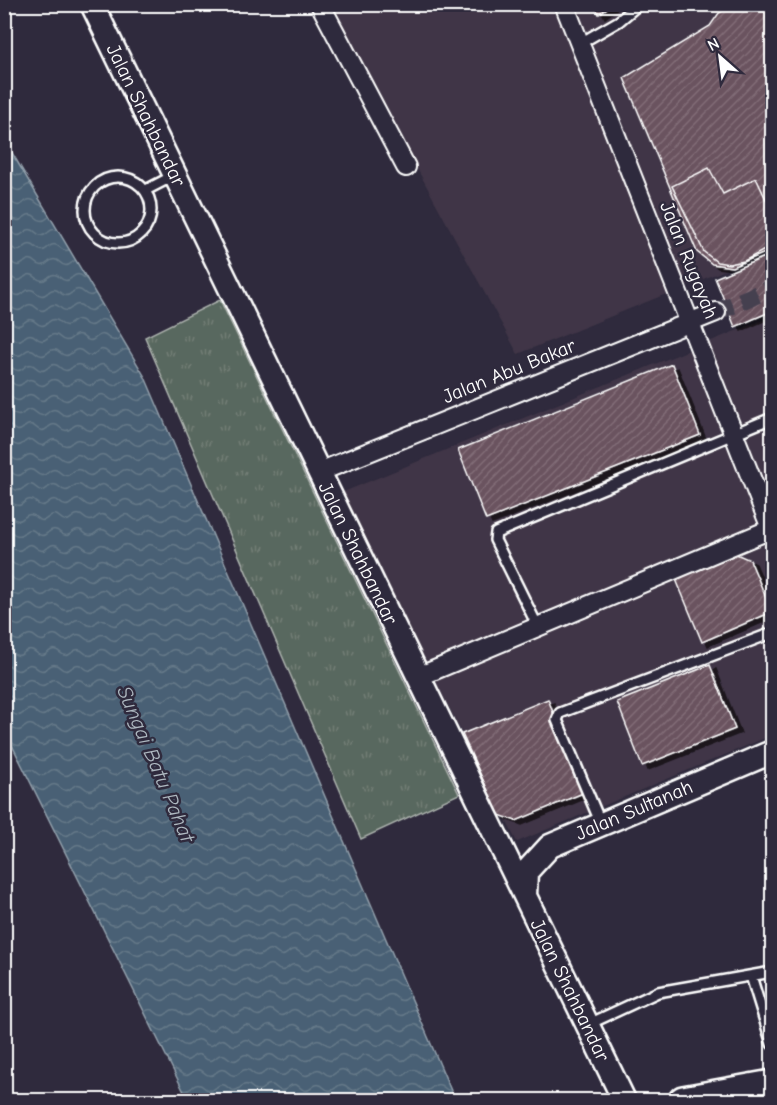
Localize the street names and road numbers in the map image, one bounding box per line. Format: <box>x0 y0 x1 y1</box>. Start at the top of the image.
street label: Jalan Shahbandar <box>102 40 190 190</box>
street label: Jalan Rugayah <box>655 198 723 322</box>
street label: Jalan Abu Bakar <box>439 334 579 408</box>
street label: Jalan Shahbandar <box>314 478 402 628</box>
street label: Jalan Sultanah <box>572 775 696 845</box>
street label: Jalan Shahbandar <box>526 915 614 1065</box>

